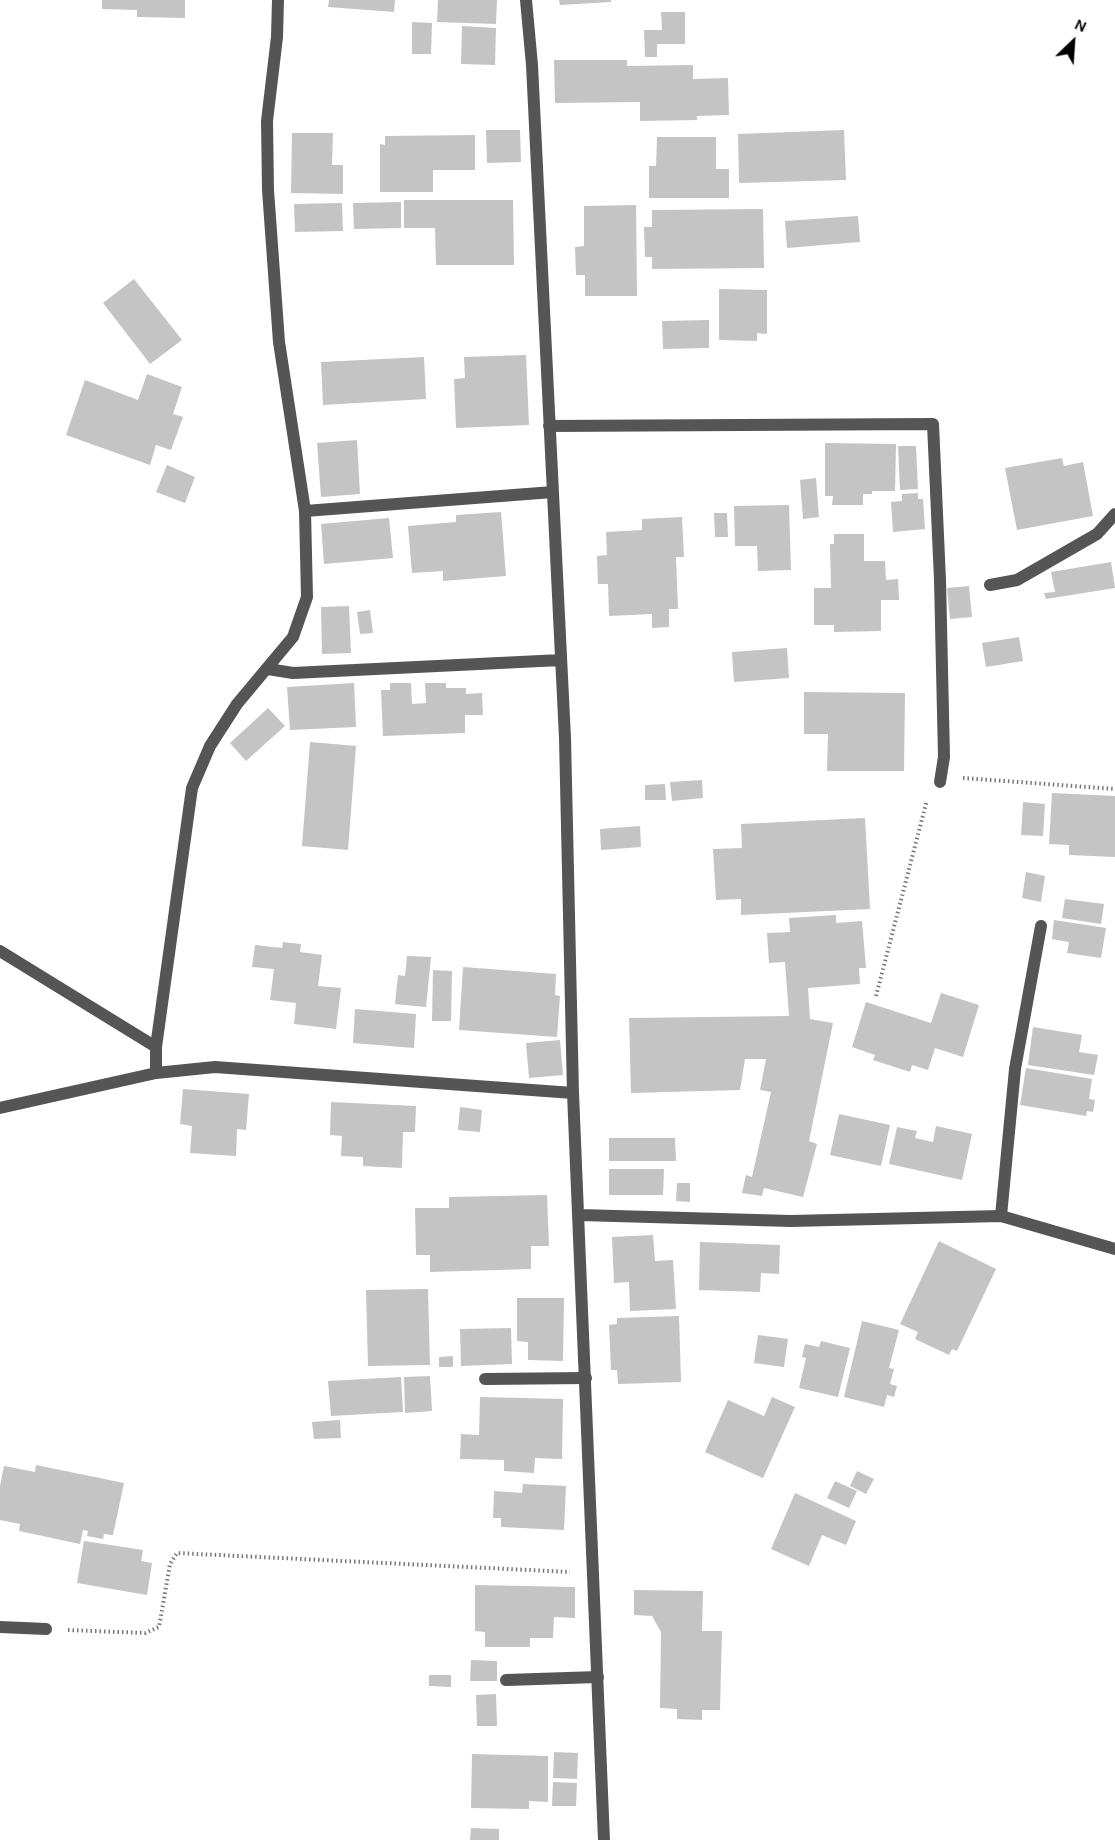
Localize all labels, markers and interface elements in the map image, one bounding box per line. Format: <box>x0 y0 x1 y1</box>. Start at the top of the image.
north arrow <box>1043 12 1103 72</box>
text: N <box>1072 14 1090 36</box>

